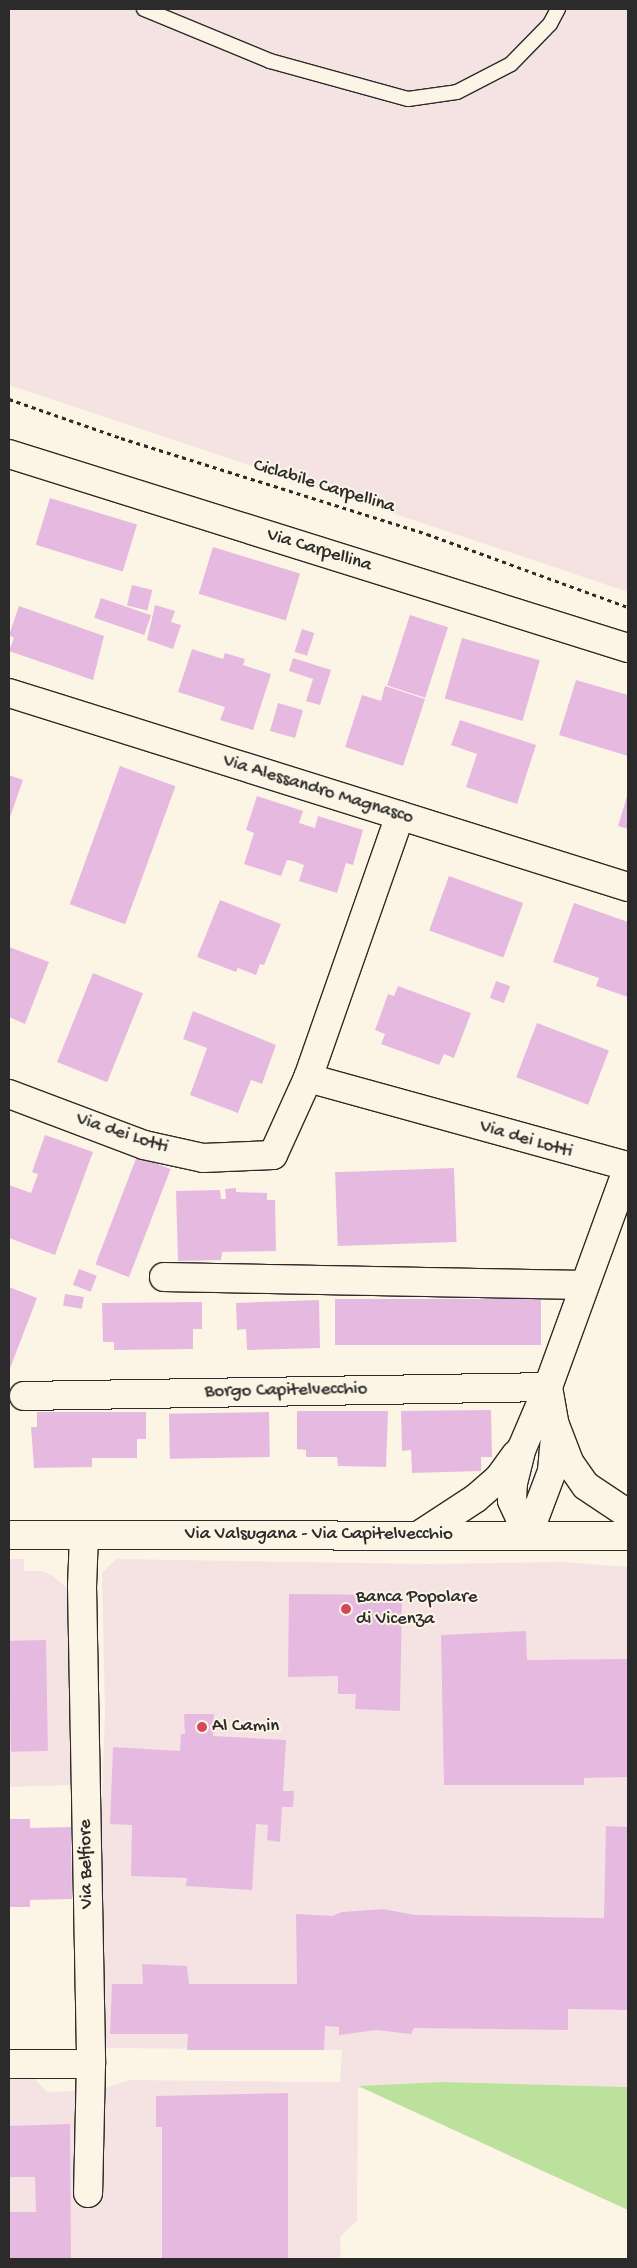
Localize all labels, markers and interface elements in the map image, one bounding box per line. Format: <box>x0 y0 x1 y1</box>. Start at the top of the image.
street label: Ciclabile Carpellina <box>250 455 398 519</box>
street label: Via Carpellina <box>264 524 374 578</box>
street label: Via Alessandro Magnasco <box>220 750 416 830</box>
street label: Via dei Lotti <box>73 1108 171 1160</box>
street label: Via dei Lotti <box>477 1116 575 1164</box>
street label: Borgo Capitelvecchio <box>204 1378 368 1404</box>
street label: Via Valsugana - Via Capitelvecchio <box>185 1524 453 1546</box>
place label: Banca Popolare di Vicenza <box>356 1587 478 1631</box>
marker: Banca Popolare di Vicenza <box>340 1603 352 1615</box>
place label: Al Camin <box>212 1716 279 1738</box>
marker: Al Camin <box>196 1721 208 1733</box>
street label: Via Belfiore <box>75 1819 99 1909</box>

